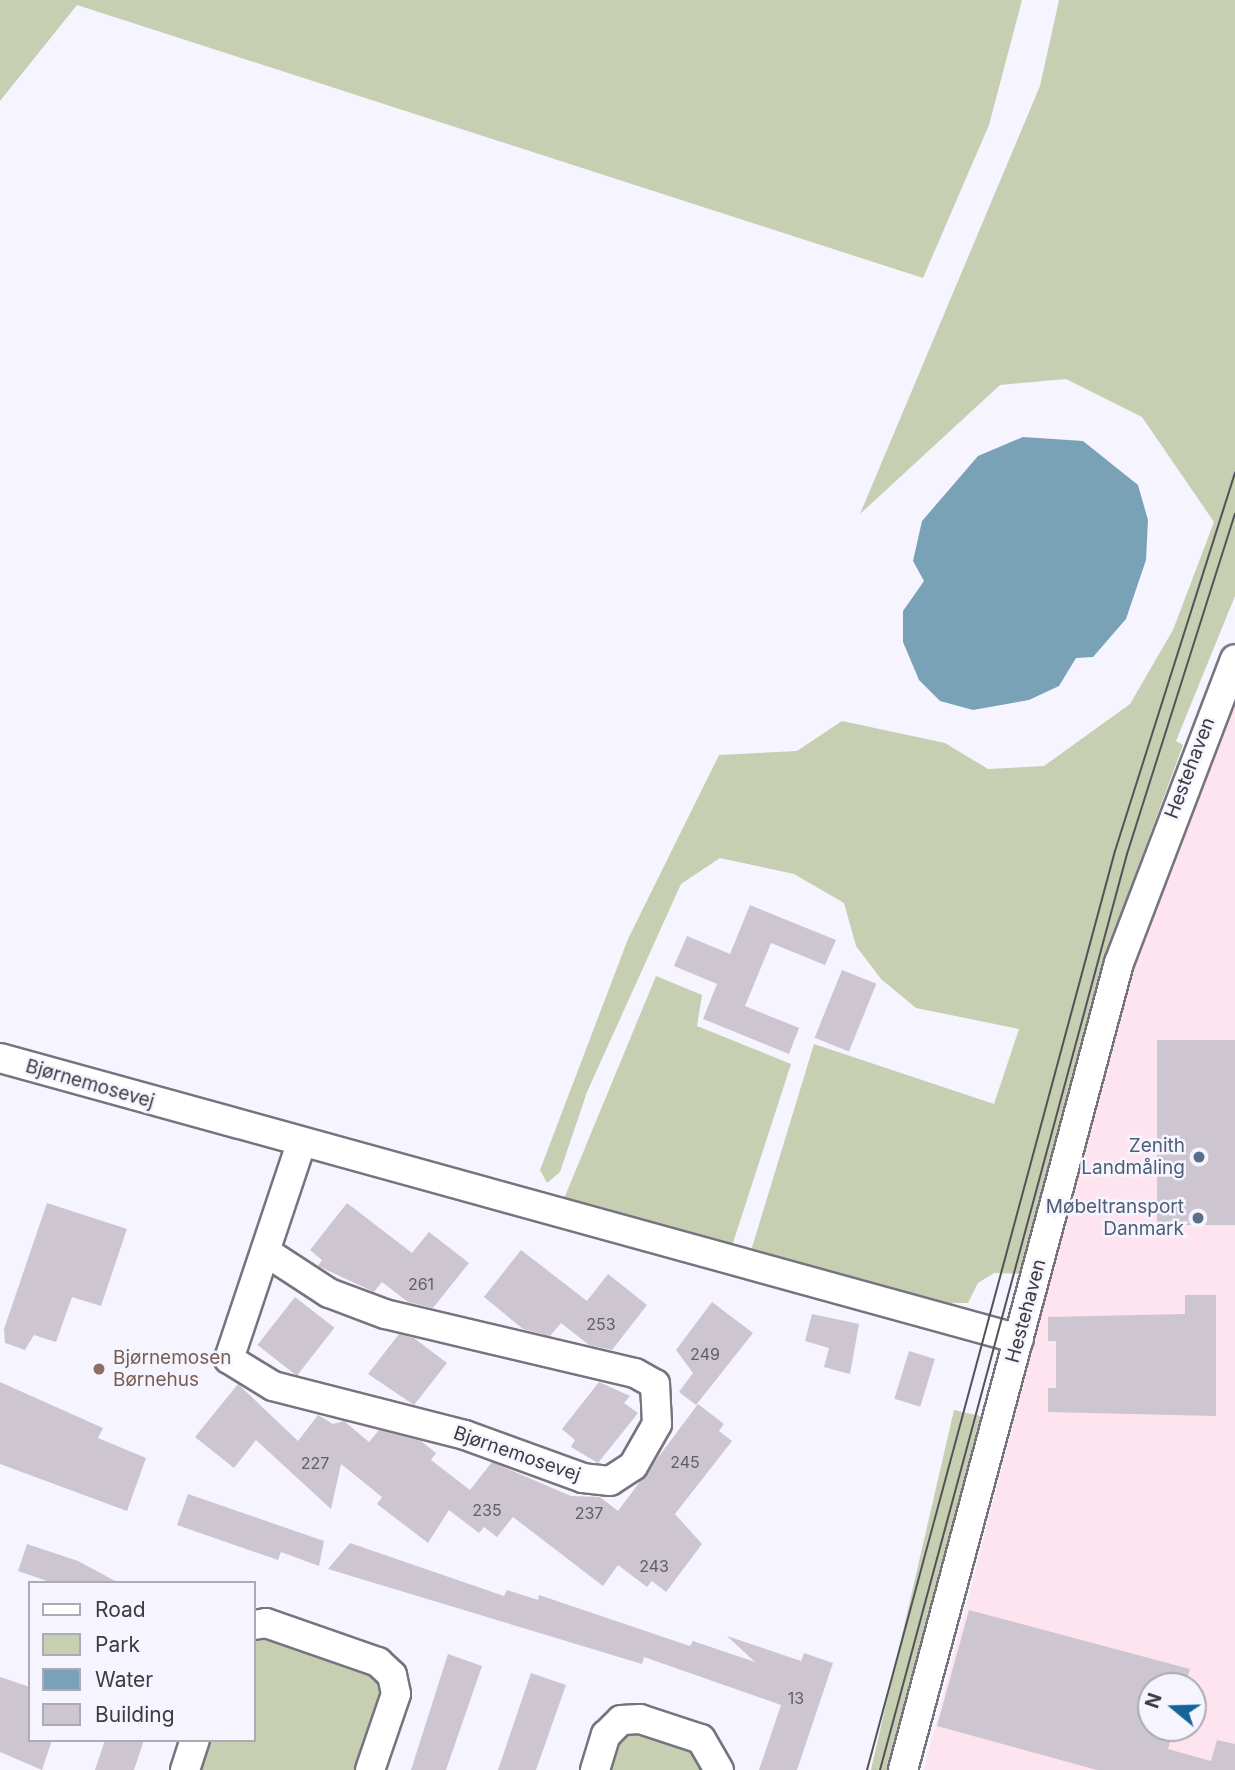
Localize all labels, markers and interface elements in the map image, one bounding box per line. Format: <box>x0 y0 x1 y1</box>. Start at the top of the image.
street label: Hestehaven <box>1160 714 1220 822</box>
street label: Bjørnemosevej <box>23 1055 157 1113</box>
place label: Zenith Landmåling <box>1081 1135 1185 1179</box>
marker: Zenith Landmåling <box>1191 1149 1207 1165</box>
place label: Møbeltransport Danmark <box>1046 1196 1184 1240</box>
marker: Møbeltransport Danmark <box>1190 1210 1206 1226</box>
street label: Hestehaven <box>1001 1257 1051 1365</box>
house number: 261 <box>408 1274 434 1294</box>
house number: 253 <box>586 1314 616 1334</box>
house number: 249 <box>690 1344 720 1364</box>
place label: Bjørnemosen Børnehus <box>113 1347 232 1391</box>
marker: Bjørnemosen Børnehus <box>91 1361 107 1377</box>
street label: Bjørnemosevej <box>450 1422 584 1486</box>
house number: 245 <box>670 1452 700 1472</box>
house number: 227 <box>301 1453 329 1473</box>
house number: 235 <box>472 1500 502 1520</box>
house number: 237 <box>575 1503 603 1523</box>
house number: 243 <box>639 1556 669 1576</box>
legend <box>28 1581 256 1742</box>
text: Road <box>95 1597 146 1622</box>
text: Park <box>95 1632 140 1657</box>
text: Water <box>95 1667 153 1692</box>
north arrow <box>1137 1672 1207 1742</box>
house number: 13 <box>788 1688 804 1708</box>
text: N <box>1140 1690 1167 1711</box>
text: Building <box>95 1702 175 1727</box>

